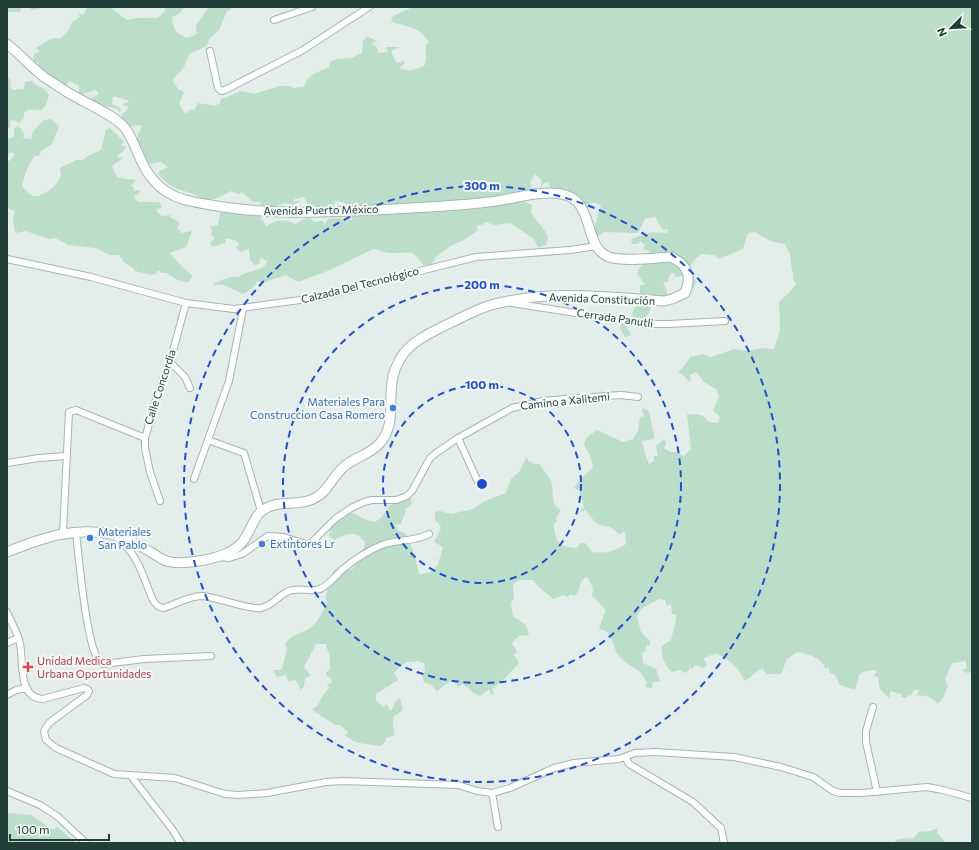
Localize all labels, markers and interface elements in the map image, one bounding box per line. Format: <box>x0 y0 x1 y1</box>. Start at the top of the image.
north arrow <box>931 8 971 48</box>
text: N <box>934 26 949 39</box>
text: 300 m <box>464 178 500 192</box>
street label: Avenida Puerto México <box>263 202 379 217</box>
street label: Calzada Del Tecnológico <box>300 263 420 305</box>
text: 200 m <box>464 277 500 291</box>
street label: Avenida Constitución <box>549 290 655 307</box>
street label: Cerrada Panutli <box>576 306 654 329</box>
street label: Calle Concordia <box>141 348 178 426</box>
text: 100 m <box>465 377 499 391</box>
street label: Camino a Xalitemi <box>519 389 611 412</box>
place label: Materiales Para Construccion Casa Romero <box>250 395 385 421</box>
marker: Materiales Para Construccion Casa Romero <box>388 403 398 413</box>
centre of rings <box>475 477 489 491</box>
place label: Materiales San Pablo <box>98 525 151 551</box>
marker: Materiales San Pablo <box>85 533 95 543</box>
place label: Extintores Lr <box>270 537 335 550</box>
marker: Extintores Lr <box>257 539 267 549</box>
place label: Unidad Medica Urbana Oportunidades <box>37 654 151 680</box>
marker: Unidad Medica Urbana Oportunidades <box>22 661 34 673</box>
scale bar <box>10 816 109 842</box>
text: 100 m <box>16 822 50 836</box>

